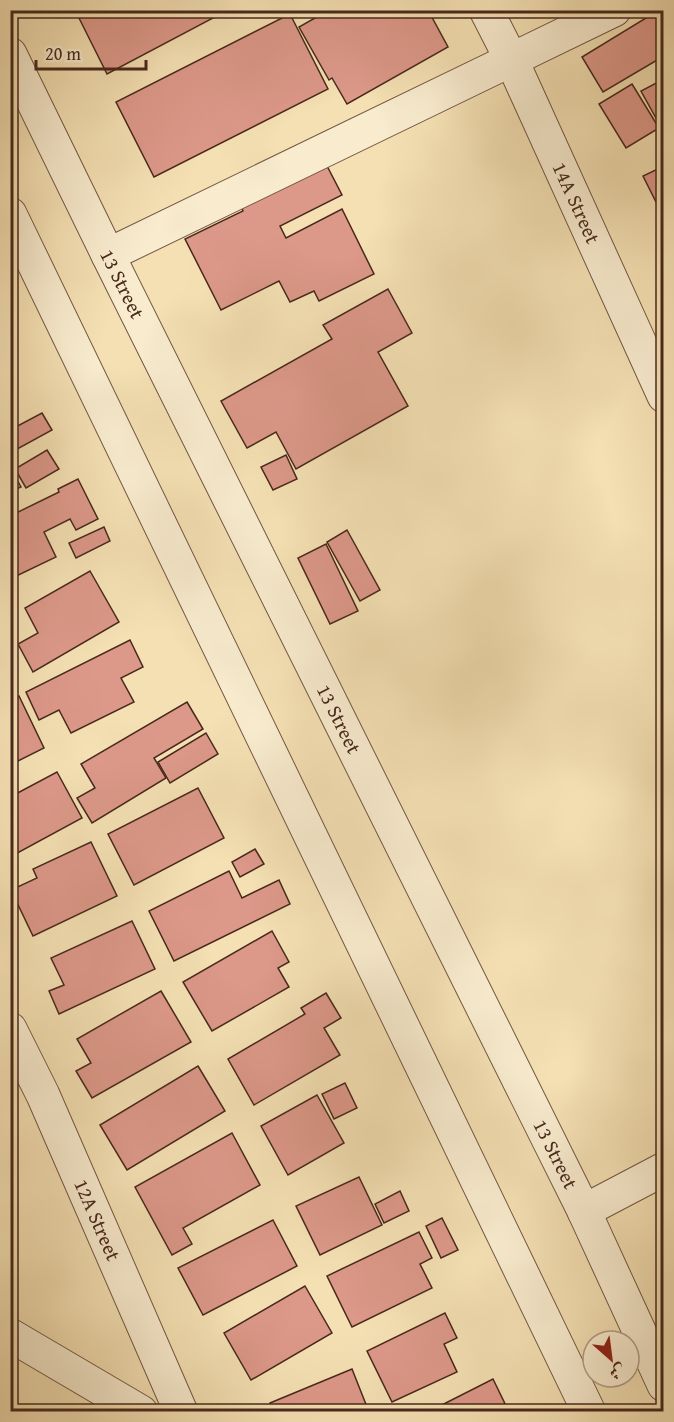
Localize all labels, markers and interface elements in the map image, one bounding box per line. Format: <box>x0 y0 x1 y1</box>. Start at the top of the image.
scale bar <box>36 33 146 71</box>
text: 20 m <box>45 40 81 67</box>
street label: 14A Street <box>546 157 608 248</box>
street label: 13 Street <box>93 244 152 323</box>
street label: 13 Street <box>310 679 369 759</box>
street label: 13 Street <box>527 1114 586 1194</box>
street label: 12A Street <box>67 1174 128 1265</box>
north arrow <box>581 1329 641 1389</box>
text: ش <box>605 1358 631 1387</box>

